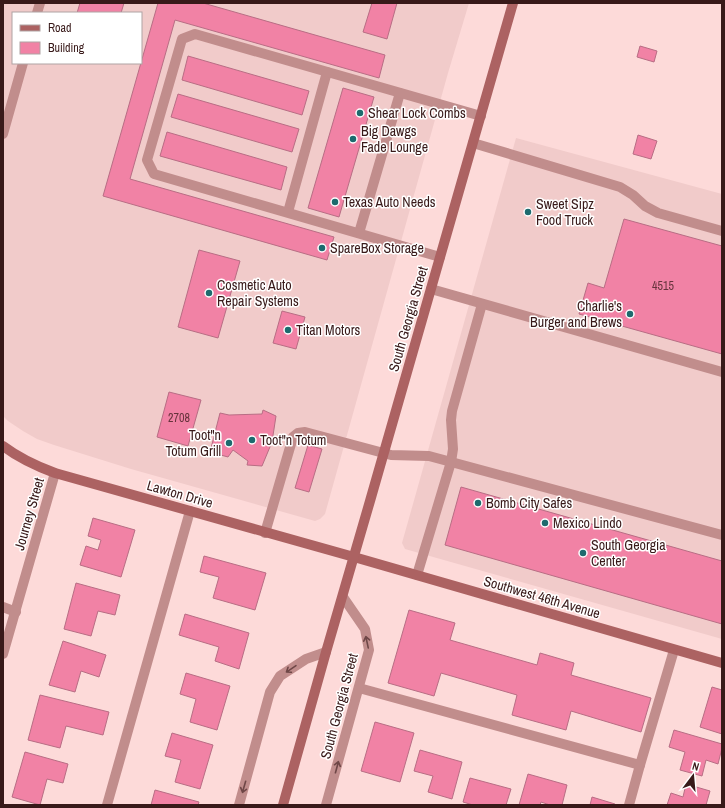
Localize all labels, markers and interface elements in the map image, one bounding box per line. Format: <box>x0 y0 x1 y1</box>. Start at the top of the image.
legend <box>12 12 142 64</box>
text: Road <box>48 20 72 36</box>
text: Building <box>48 40 85 56</box>
place label: Shear Lock Combs <box>368 104 466 122</box>
marker: Shear Lock Combs <box>355 108 365 118</box>
place label: Big Dawgs Fade Lounge <box>361 122 428 156</box>
marker: Big Dawgs Fade Lounge <box>348 134 358 144</box>
place label: Texas Auto Needs <box>343 193 436 211</box>
place label: Sweet Sipz Food Truck <box>536 195 594 229</box>
marker: Texas Auto Needs <box>330 197 340 207</box>
marker: Sweet Sipz Food Truck <box>523 207 533 217</box>
place label: SpareBox Storage <box>330 239 424 257</box>
marker: SpareBox Storage <box>317 243 327 253</box>
street label: South Georgia Street <box>384 264 432 374</box>
place label: Cosmetic Auto Repair Systems <box>217 276 299 310</box>
house number: 4515 <box>652 278 674 294</box>
marker: Cosmetic Auto Repair Systems <box>204 288 214 298</box>
place label: Charlie's Burger and Brews <box>530 297 622 331</box>
marker: Charlie's Burger and Brews <box>625 309 635 319</box>
place label: Titan Motors <box>296 321 360 339</box>
marker: Titan Motors <box>283 325 293 335</box>
house number: 2708 <box>168 410 190 426</box>
place label: Toot"n Totum Grill <box>166 426 221 460</box>
place label: Toot"n Totum <box>260 431 326 449</box>
marker: Toot"n Totum <box>247 435 257 445</box>
marker: Toot"n Totum Grill <box>224 438 234 448</box>
street label: Journey Street <box>10 476 48 552</box>
street label: Lawton Drive <box>145 476 215 512</box>
place label: Bomb City Safes <box>486 494 572 512</box>
marker: Bomb City Safes <box>473 498 483 508</box>
place label: Mexico Lindo <box>553 514 622 532</box>
marker: Mexico Lindo <box>540 518 550 528</box>
place label: South Georgia Center <box>591 536 666 570</box>
marker: South Georgia Center <box>578 548 588 558</box>
street label: Southwest 46th Avenue <box>482 572 602 622</box>
one-way arrow <box>363 636 371 649</box>
street label: South Georgia Street <box>316 651 362 761</box>
one-way arrow <box>286 665 297 673</box>
north arrow <box>673 756 713 796</box>
text: N <box>691 759 701 774</box>
one-way arrow <box>334 761 341 774</box>
one-way arrow <box>240 780 247 793</box>

